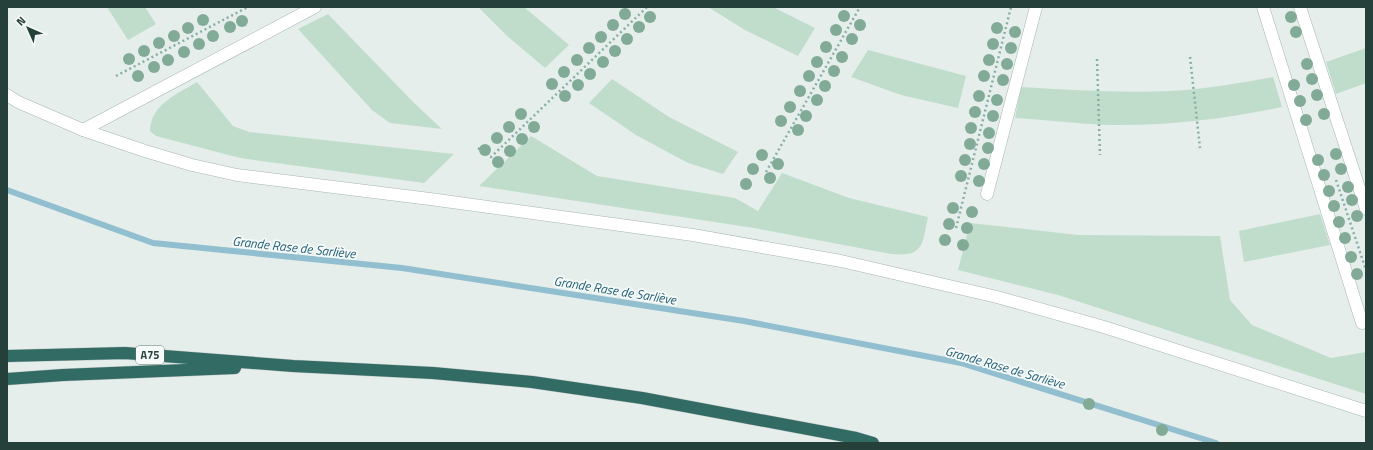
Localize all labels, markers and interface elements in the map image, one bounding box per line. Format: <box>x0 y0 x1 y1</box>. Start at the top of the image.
north arrow <box>8 8 48 48</box>
text: N <box>13 13 29 29</box>
water label: Grande Rase de Sarliève <box>232 231 357 264</box>
water label: Grande Rase de Sarliève <box>552 270 679 310</box>
water label: Grande Rase de Sarliève <box>943 340 1068 394</box>
road number: A75 <box>136 346 164 364</box>

